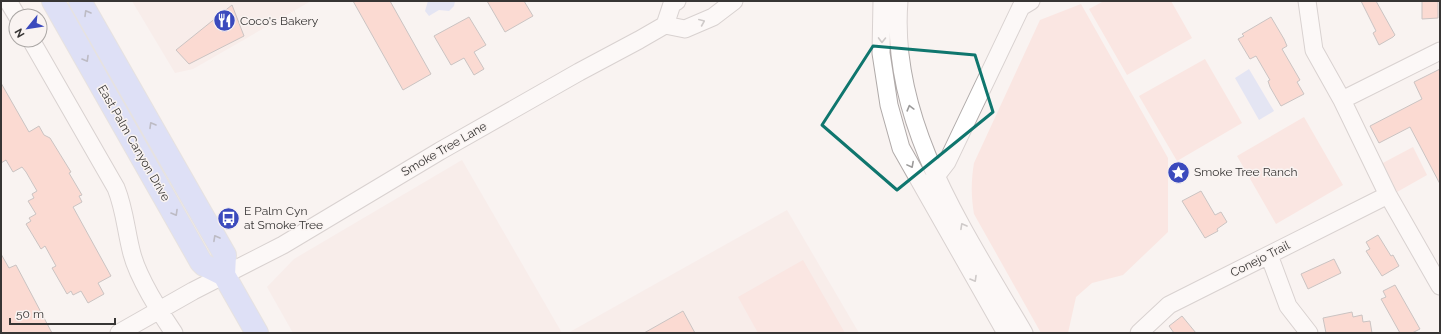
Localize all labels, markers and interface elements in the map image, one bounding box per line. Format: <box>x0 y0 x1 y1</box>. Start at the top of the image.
north arrow <box>8 8 48 48</box>
restaurant icon: Coco's Bakery <box>212 8 238 34</box>
one-way arrow <box>84 9 91 17</box>
place label: Coco's Bakery <box>240 14 319 28</box>
one-way arrow <box>697 19 705 27</box>
text: N <box>12 26 28 40</box>
one-way arrow <box>877 37 886 43</box>
one-way arrow <box>82 55 89 62</box>
street label: East Palm Canyon Drive <box>95 82 173 204</box>
one-way arrow <box>906 105 915 112</box>
street label: Smoke Tree Lane <box>399 119 489 179</box>
one-way arrow <box>149 122 156 129</box>
place icon: Smoke Tree Ranch <box>1165 159 1191 185</box>
one-way arrow <box>906 161 913 169</box>
place label: Smoke Tree Ranch <box>1194 165 1298 179</box>
place label: E Palm Cyn at Smoke Tree <box>244 204 323 232</box>
bus stop icon: E Palm Cyn at Smoke Tree <box>216 205 242 231</box>
one-way arrow <box>170 209 177 216</box>
one-way arrow <box>960 223 967 230</box>
one-way arrow <box>213 235 220 242</box>
street label: Conejo Trail <box>1228 238 1293 280</box>
one-way arrow <box>970 275 977 282</box>
scale bar <box>10 300 115 326</box>
text: 50 m <box>16 307 44 321</box>

